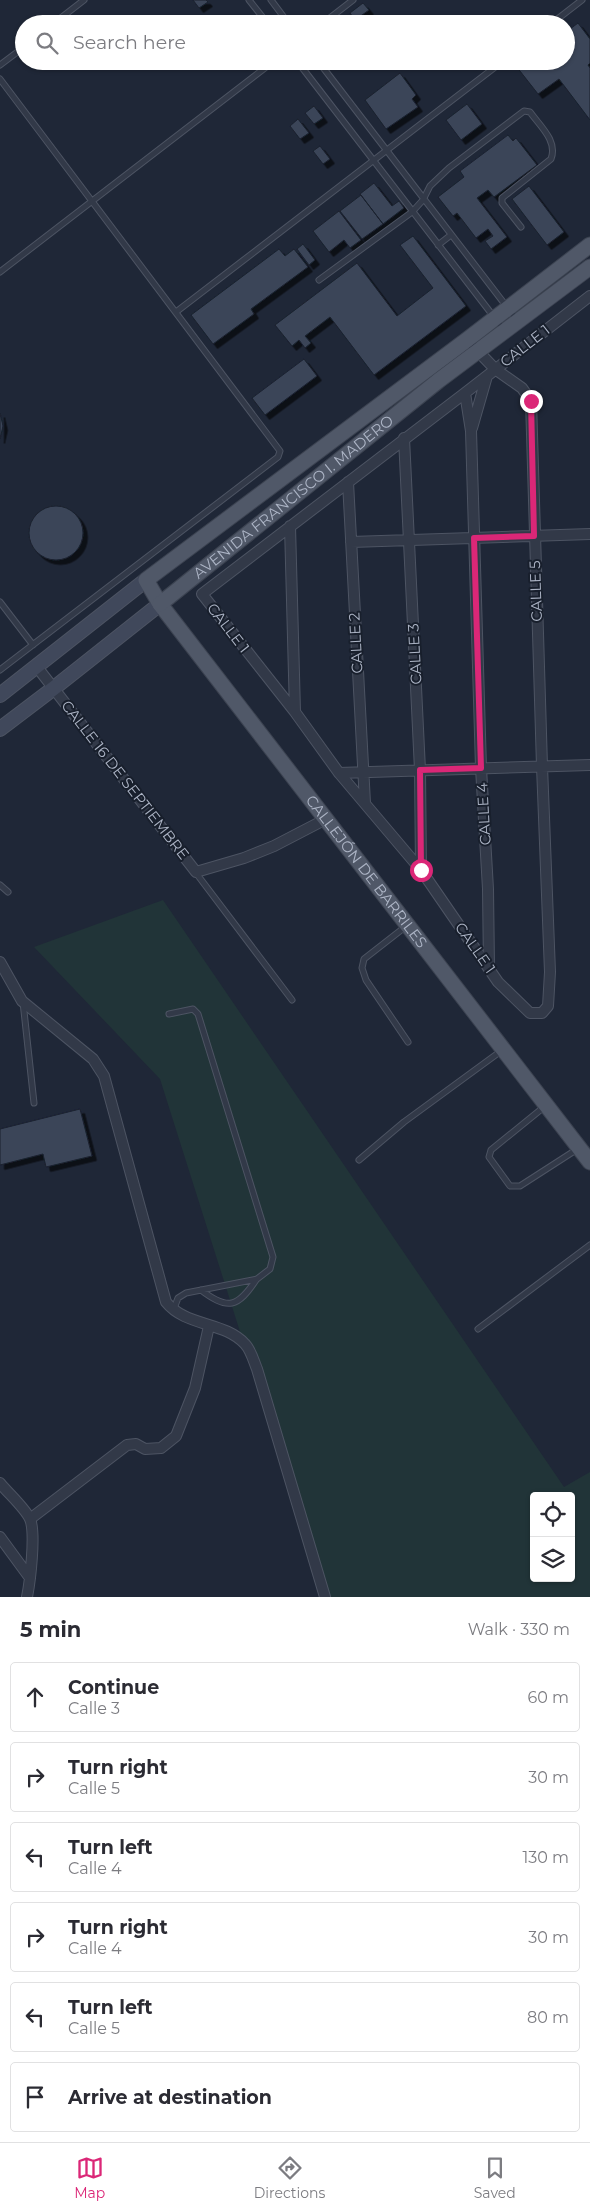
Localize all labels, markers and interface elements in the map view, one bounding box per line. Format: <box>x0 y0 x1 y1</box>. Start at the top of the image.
search box <box>15 15 575 70</box>
icon: search <box>33 29 61 57</box>
text: Search here <box>73 31 186 54</box>
street label: CALLE 1 <box>496 320 553 371</box>
route end <box>520 390 543 413</box>
street label: AVENIDA FRANCISCO I. MADERO <box>189 411 397 583</box>
street label: CALLE 5 <box>525 560 546 622</box>
street label: CALLE 1 <box>203 599 254 656</box>
street label: CALLE 2 <box>344 612 367 674</box>
street label: CALLE 3 <box>403 623 426 685</box>
street label: CALLE 16 DE SEPTIEMBRE <box>57 696 193 863</box>
street label: CALLE 4 <box>472 782 495 846</box>
street label: CALLEJÓN DE BARRILES <box>302 791 432 952</box>
route start <box>410 859 433 882</box>
street label: CALLE 1 <box>451 918 500 977</box>
map controls <box>530 1492 575 1582</box>
button: locate <box>530 1492 575 1537</box>
button: layers <box>530 1537 575 1582</box>
text: 5 min <box>20 1617 81 1642</box>
text: Walk · 330 m <box>468 1620 570 1639</box>
text: Continue <box>68 1676 159 1699</box>
icon: ahead <box>21 1683 49 1711</box>
text: 60 m <box>527 1688 569 1707</box>
text: Calle 3 <box>68 1699 120 1718</box>
text: Turn right <box>68 1756 168 1779</box>
icon: right <box>21 1763 49 1791</box>
text: 30 m <box>528 1768 569 1787</box>
text: Calle 5 <box>68 1779 120 1798</box>
text: Turn left <box>68 1836 153 1859</box>
icon: left <box>21 1843 49 1871</box>
text: 130 m <box>522 1848 569 1867</box>
text: Calle 4 <box>68 1859 122 1878</box>
text: Turn right <box>68 1916 168 1939</box>
icon: right <box>21 1923 49 1951</box>
text: 30 m <box>528 1928 569 1947</box>
text: Calle 4 <box>68 1939 122 1958</box>
text: Turn left <box>68 1996 153 2019</box>
icon: left <box>21 2003 49 2031</box>
text: 80 m <box>527 2008 569 2027</box>
text: Calle 5 <box>68 2019 120 2038</box>
icon: arrive <box>21 2083 49 2111</box>
text: Arrive at destination <box>68 2086 272 2109</box>
tab: Map <box>74 2154 105 2202</box>
tab: Directions <box>254 2154 325 2202</box>
tab: Saved <box>474 2154 516 2202</box>

